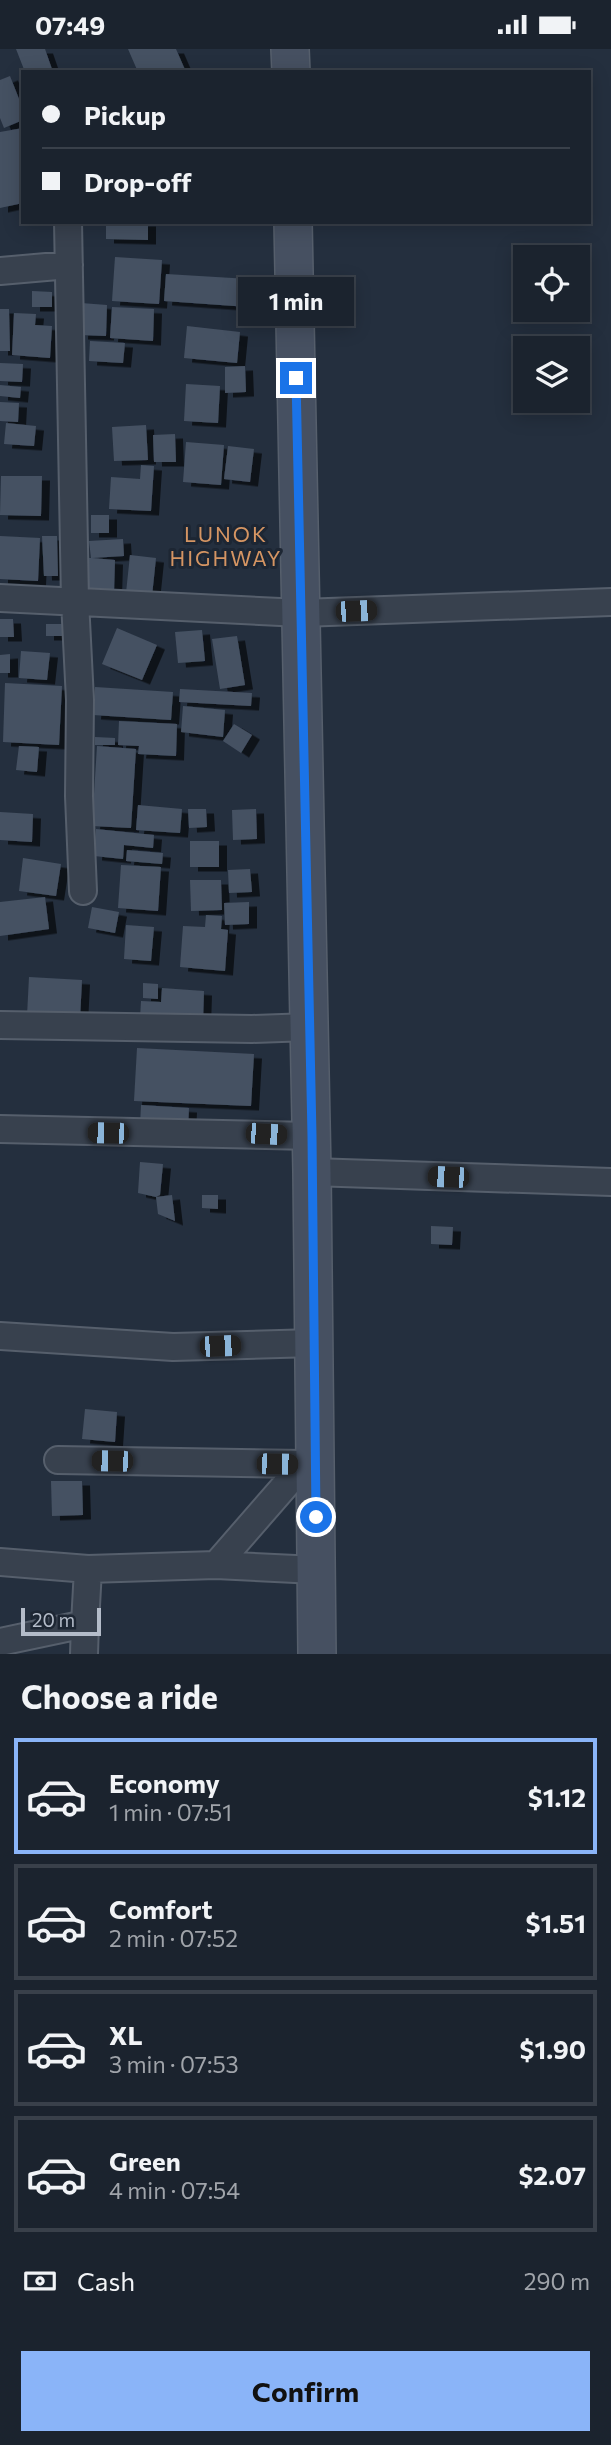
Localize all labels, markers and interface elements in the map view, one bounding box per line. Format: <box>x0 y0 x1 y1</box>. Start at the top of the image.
text: 07:49 <box>35 9 105 40</box>
text: Pickup <box>84 99 166 130</box>
text: Drop-off <box>84 166 191 197</box>
map controls <box>513 245 590 413</box>
button: locate <box>513 245 590 322</box>
callout: 1 min <box>238 277 354 325</box>
text: 1 min <box>269 287 323 315</box>
button: layers <box>513 336 590 413</box>
route end <box>280 362 312 394</box>
district label: LUNOK HIGHWAY <box>170 521 282 570</box>
car <box>335 600 378 622</box>
car <box>87 1122 130 1144</box>
car <box>245 1122 288 1146</box>
car <box>427 1166 470 1188</box>
car <box>199 1335 242 1357</box>
car <box>91 1450 134 1472</box>
car <box>256 1453 299 1475</box>
route start <box>300 1501 332 1533</box>
scale bar <box>21 1605 102 1637</box>
text: 20 m <box>32 1608 75 1631</box>
text: Choose a ride <box>21 1676 218 1716</box>
icon: car <box>25 1765 88 1828</box>
text: Economy <box>109 1767 220 1798</box>
text: $1.12 <box>528 1781 586 1812</box>
text: 1 min · 07:51 <box>109 1798 232 1826</box>
icon: car <box>25 1891 88 1954</box>
text: Comfort <box>109 1893 212 1924</box>
text: $1.51 <box>525 1907 586 1938</box>
text: 2 min · 07:52 <box>109 1924 238 1952</box>
icon: car <box>25 2017 88 2080</box>
text: XL <box>109 2019 143 2050</box>
text: $1.90 <box>519 2033 586 2064</box>
text: 3 min · 07:53 <box>109 2050 239 2078</box>
icon: car <box>25 2143 88 2206</box>
text: Green <box>109 2145 181 2176</box>
text: $2.07 <box>518 2159 586 2190</box>
text: 4 min · 07:54 <box>109 2176 240 2204</box>
icon: cash <box>21 2262 59 2300</box>
text: Cash <box>77 2265 135 2296</box>
text: 290 m <box>524 2267 590 2295</box>
button: Confirm <box>21 2351 590 2431</box>

